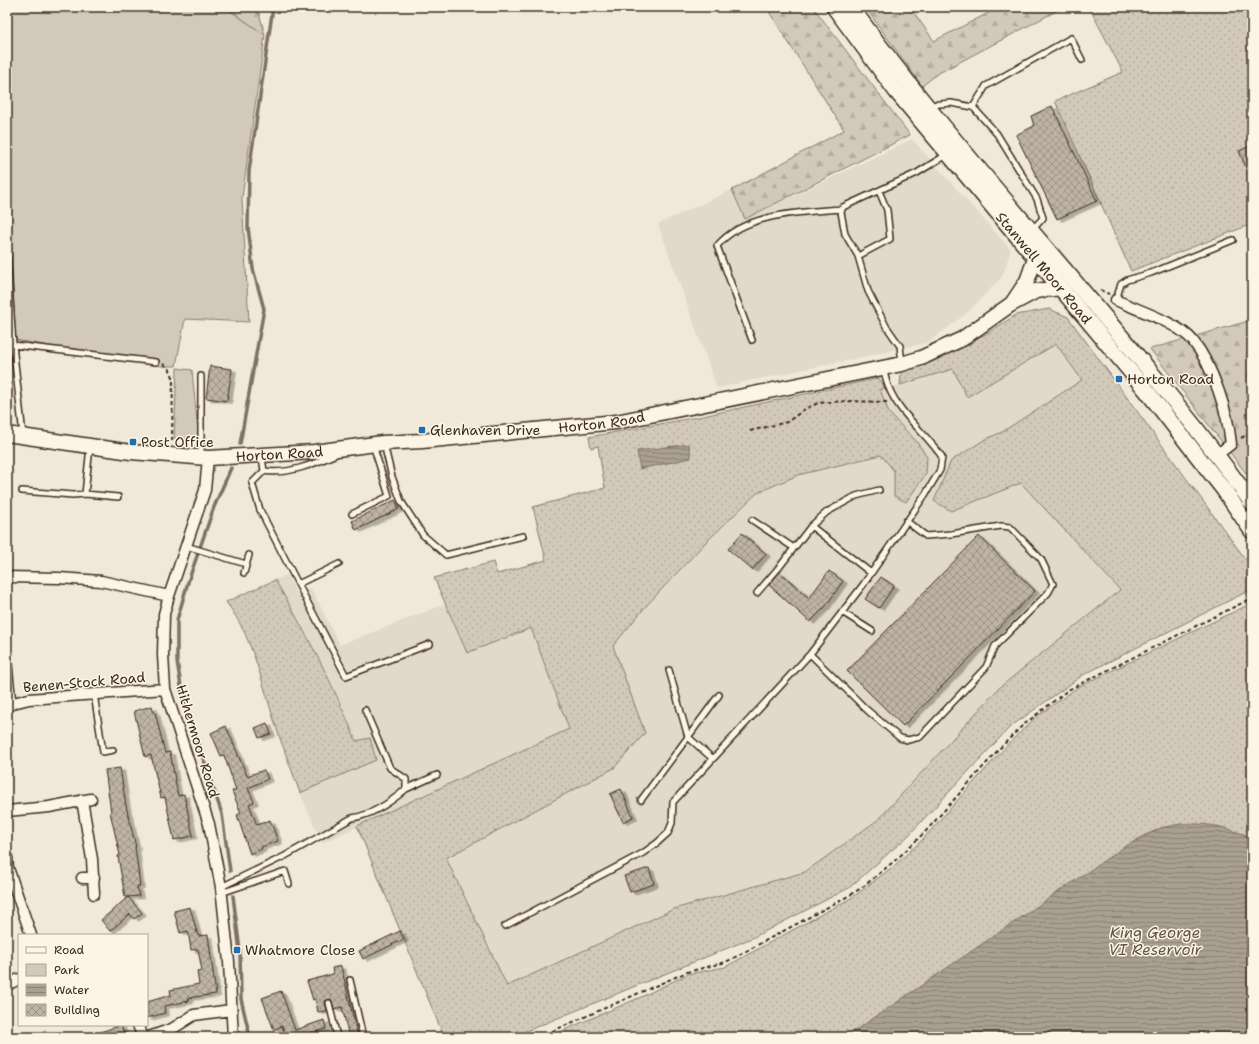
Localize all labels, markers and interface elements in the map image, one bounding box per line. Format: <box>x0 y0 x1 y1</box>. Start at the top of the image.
street label: Stanwell Moor Road <box>992 208 1096 328</box>
place label: Horton Road <box>1127 370 1214 388</box>
marker: Horton Road <box>1114 374 1124 384</box>
street label: Horton Road <box>557 407 647 437</box>
place label: Glenhaven Drive <box>430 421 541 439</box>
marker: Glenhaven Drive <box>417 425 427 435</box>
place label: Post Office <box>141 433 214 451</box>
marker: Post Office <box>128 437 138 447</box>
street label: Horton Road <box>235 442 324 465</box>
street label: Benen-Stock Road <box>22 668 146 696</box>
street label: Hithermoor Road <box>172 682 224 800</box>
water label: King George VI Reservoir <box>1108 923 1202 960</box>
legend <box>18 934 148 1026</box>
place label: Whatmore Close <box>245 941 356 959</box>
text: Road <box>54 942 85 958</box>
marker: Whatmore Close <box>232 945 242 955</box>
text: Park <box>54 962 80 978</box>
text: Water <box>54 982 90 998</box>
text: Building <box>54 1002 100 1018</box>

